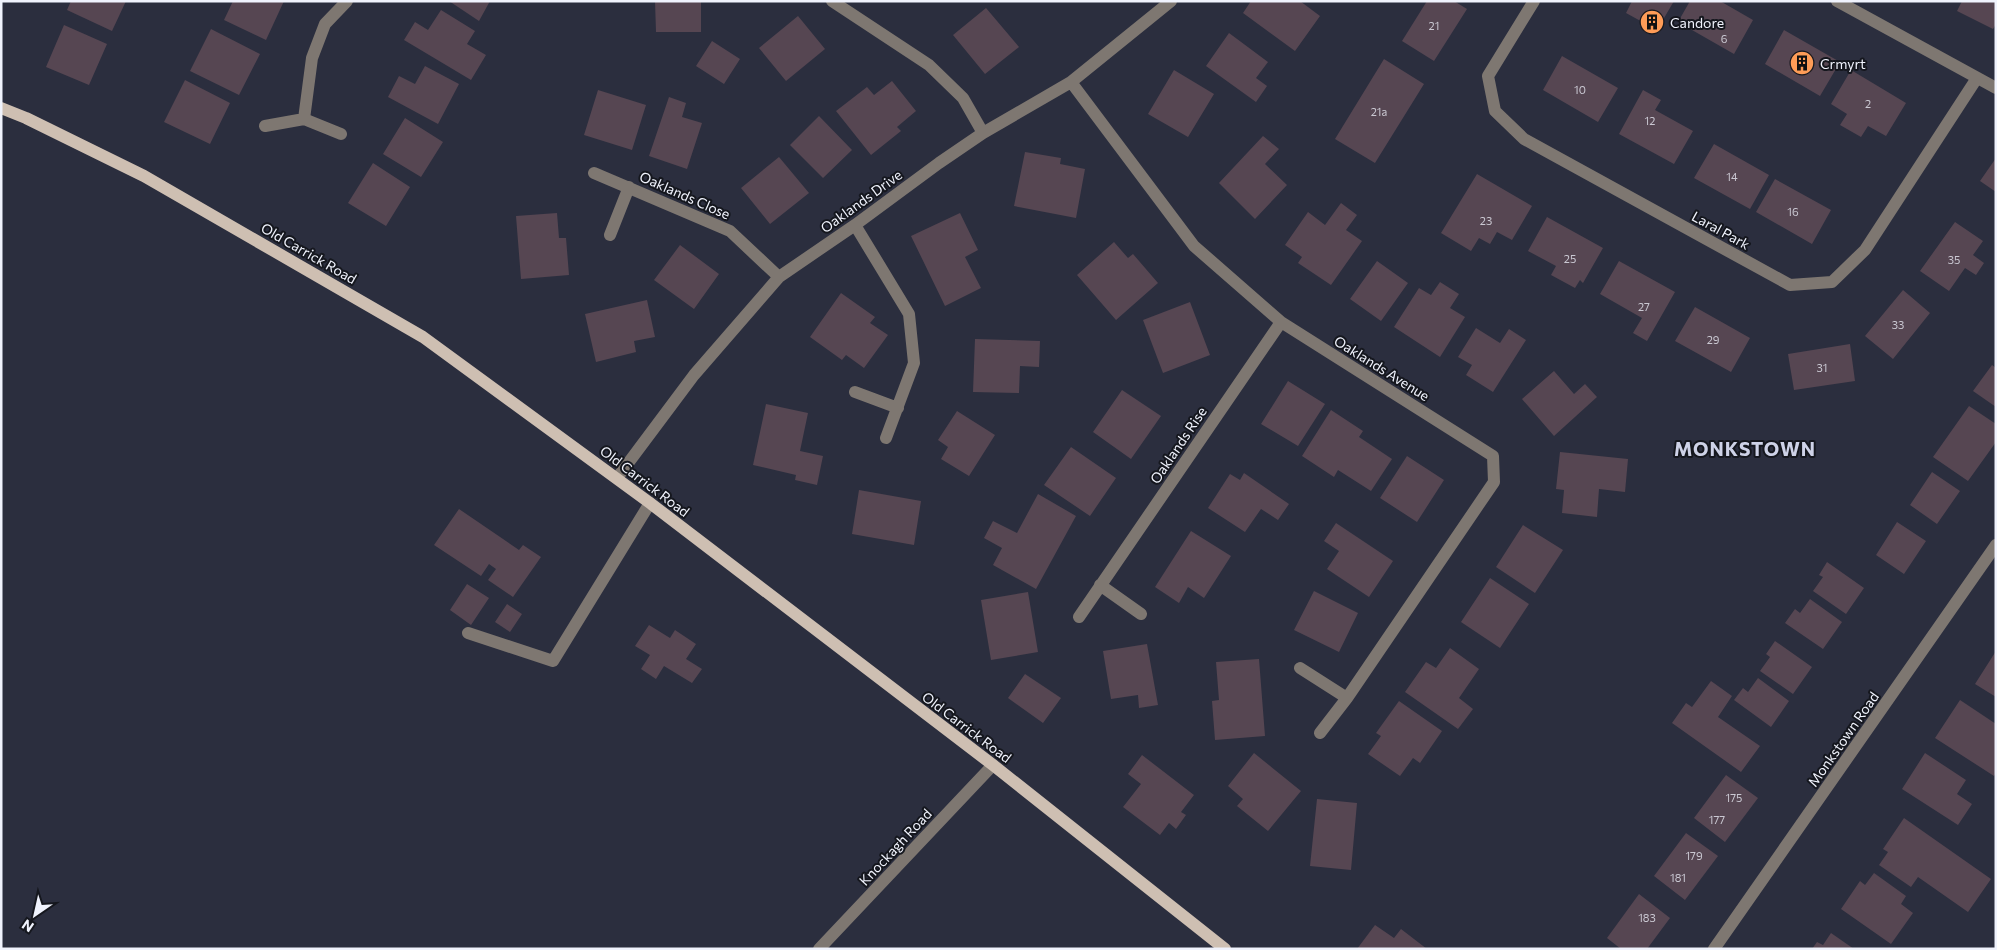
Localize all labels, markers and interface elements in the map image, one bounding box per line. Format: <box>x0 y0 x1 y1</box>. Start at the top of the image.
building icon: Candore <box>1639 9 1665 35</box>
place label: Candore <box>1670 14 1724 31</box>
house number: 21 <box>1429 19 1439 32</box>
house number: 6 <box>1721 32 1728 45</box>
building icon: Crmyrt <box>1789 50 1815 76</box>
place label: Crmyrt <box>1820 55 1866 72</box>
house number: 10 <box>1574 83 1586 96</box>
house number: 2 <box>1865 97 1871 110</box>
house number: 21a <box>1371 105 1387 118</box>
house number: 12 <box>1645 114 1655 127</box>
street label: Oaklands Drive <box>817 166 905 236</box>
street label: Oaklands Close <box>637 167 733 223</box>
house number: 14 <box>1726 170 1738 183</box>
house number: 16 <box>1787 205 1799 218</box>
street label: Laral Park <box>1689 207 1753 253</box>
house number: 23 <box>1480 214 1492 227</box>
street label: Old Carrick Road <box>258 219 360 287</box>
house number: 25 <box>1564 252 1576 265</box>
house number: 35 <box>1948 253 1960 266</box>
house number: 27 <box>1638 300 1650 313</box>
house number: 33 <box>1892 318 1904 331</box>
street label: Oaklands Avenue <box>1331 332 1433 404</box>
house number: 29 <box>1707 333 1720 346</box>
house number: 31 <box>1817 361 1827 374</box>
street label: Oaklands Rise <box>1146 403 1210 487</box>
district label: MONKSTOWN <box>1674 437 1816 460</box>
street label: Old Carrick Road <box>597 442 693 520</box>
street label: Old Carrick Road <box>919 688 1015 766</box>
street label: Monkstown Road <box>1804 688 1882 790</box>
house number: 175 <box>1726 791 1742 804</box>
street label: Knockagh Road <box>855 805 935 889</box>
house number: 177 <box>1709 813 1725 826</box>
house number: 179 <box>1685 849 1703 862</box>
house number: 181 <box>1670 871 1686 884</box>
north arrow <box>10 890 60 940</box>
house number: 183 <box>1638 911 1656 924</box>
text: N <box>18 916 37 936</box>

